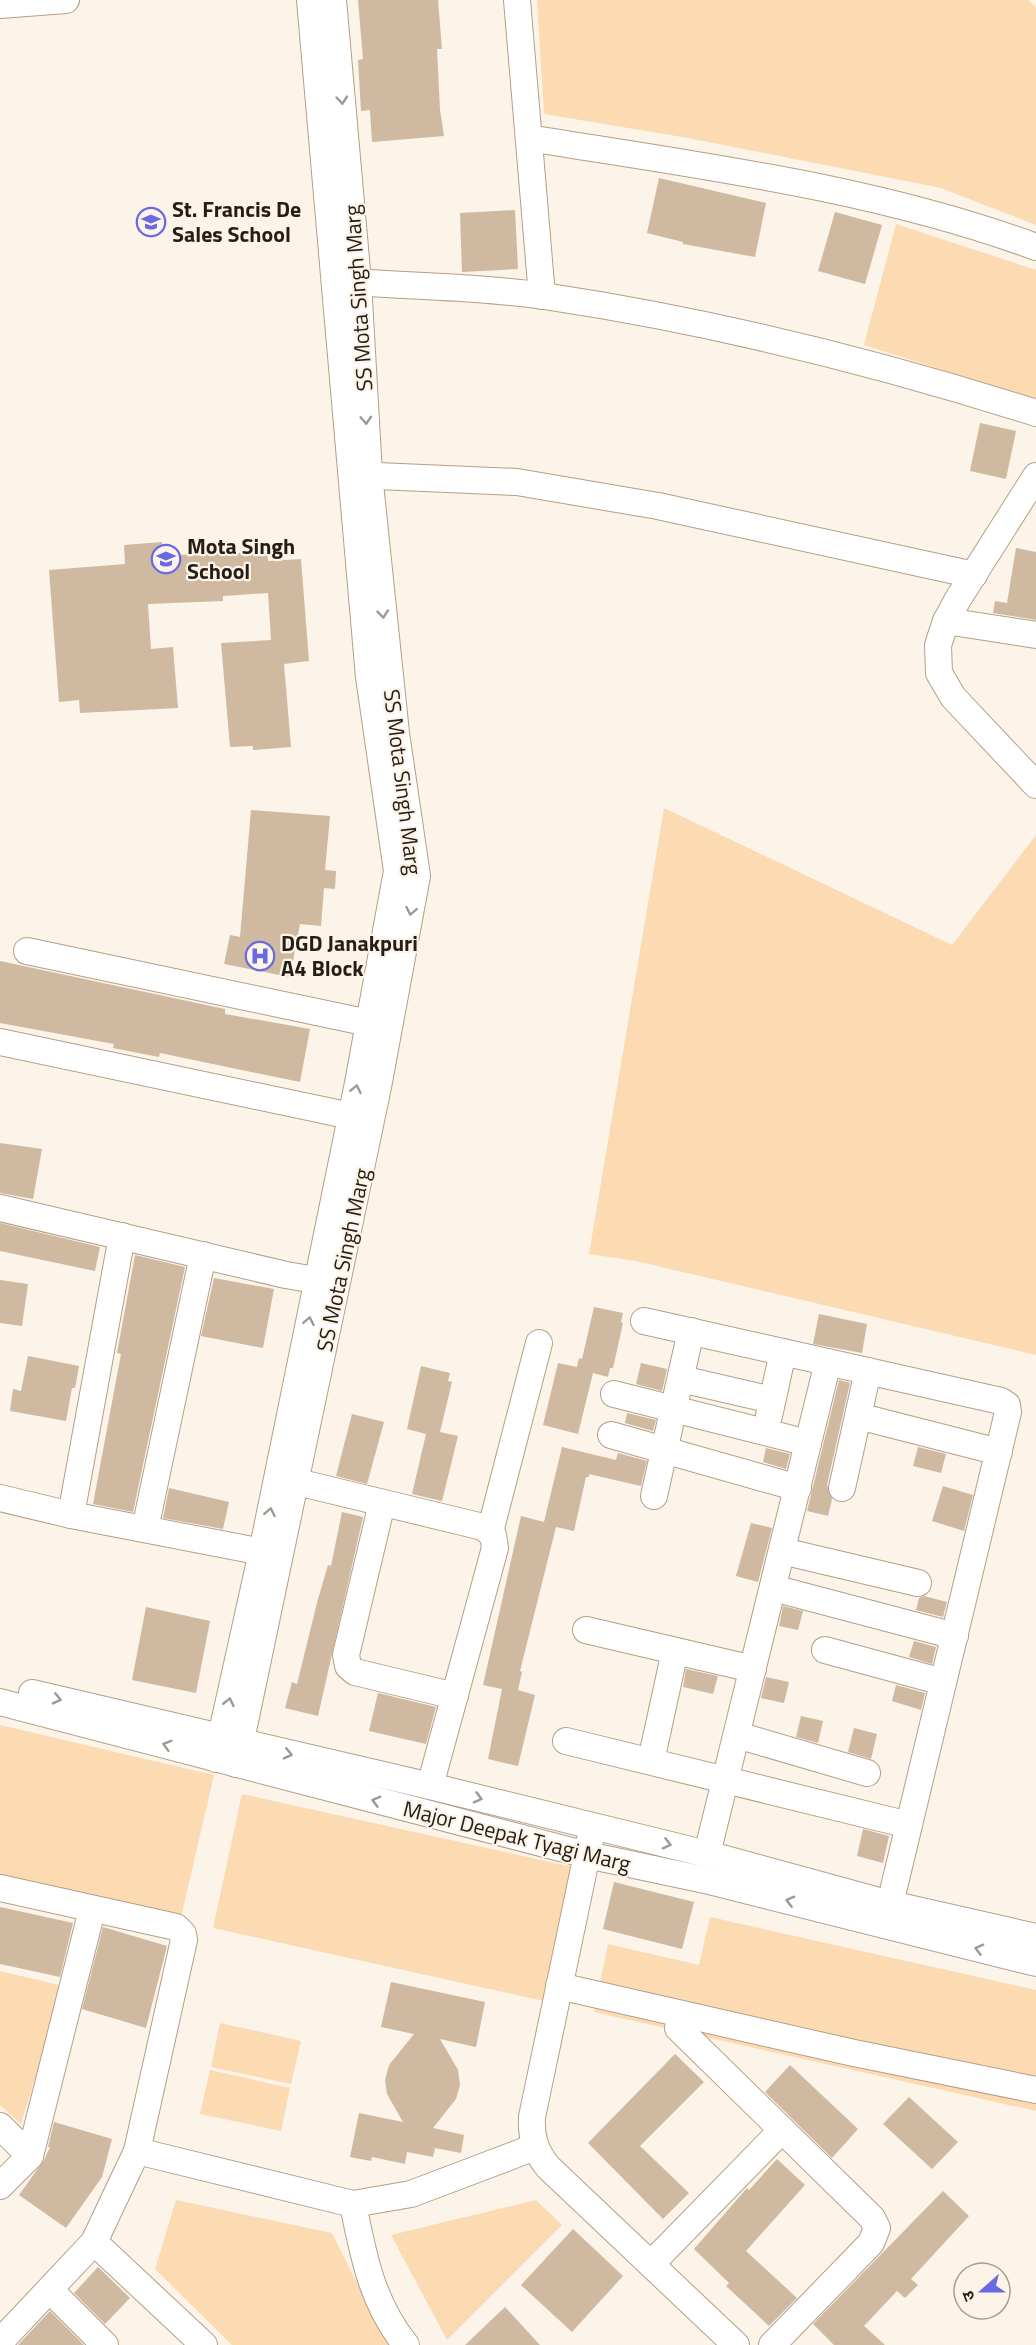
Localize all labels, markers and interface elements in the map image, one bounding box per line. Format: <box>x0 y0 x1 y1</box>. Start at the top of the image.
one-way arrow <box>335 96 348 105</box>
place label: St. Francis De Sales School <box>172 192 301 251</box>
street label: SS Mota Singh Marg <box>335 204 381 392</box>
school or university icon: St. Francis De Sales School <box>135 206 167 238</box>
one-way arrow <box>359 416 372 425</box>
place label: Mota Singh School <box>187 529 295 588</box>
school or university icon: Mota Singh School <box>150 543 182 575</box>
one-way arrow <box>376 610 389 619</box>
street label: SS Mota Singh Marg <box>375 687 431 877</box>
one-way arrow <box>405 906 418 916</box>
place label: DGD Janakpuri A4 Block <box>281 926 418 985</box>
hospital icon: DGD Janakpuri A4 Block <box>244 940 276 972</box>
one-way arrow <box>349 1084 362 1094</box>
street label: SS Mota Singh Marg <box>307 1165 379 1355</box>
one-way arrow <box>302 1316 315 1326</box>
one-way arrow <box>263 1507 276 1517</box>
one-way arrow <box>52 1692 62 1705</box>
one-way arrow <box>221 1698 234 1708</box>
one-way arrow <box>162 1740 172 1753</box>
one-way arrow <box>282 1746 292 1759</box>
one-way arrow <box>472 1790 482 1803</box>
street label: Major Deepak Tyagi Marg <box>400 1791 634 1881</box>
one-way arrow <box>371 1795 381 1808</box>
one-way arrow <box>662 1837 672 1850</box>
one-way arrow <box>785 1896 795 1909</box>
one-way arrow <box>974 1943 984 1956</box>
north arrow <box>952 2261 1012 2321</box>
text: उ <box>955 2287 981 2305</box>

